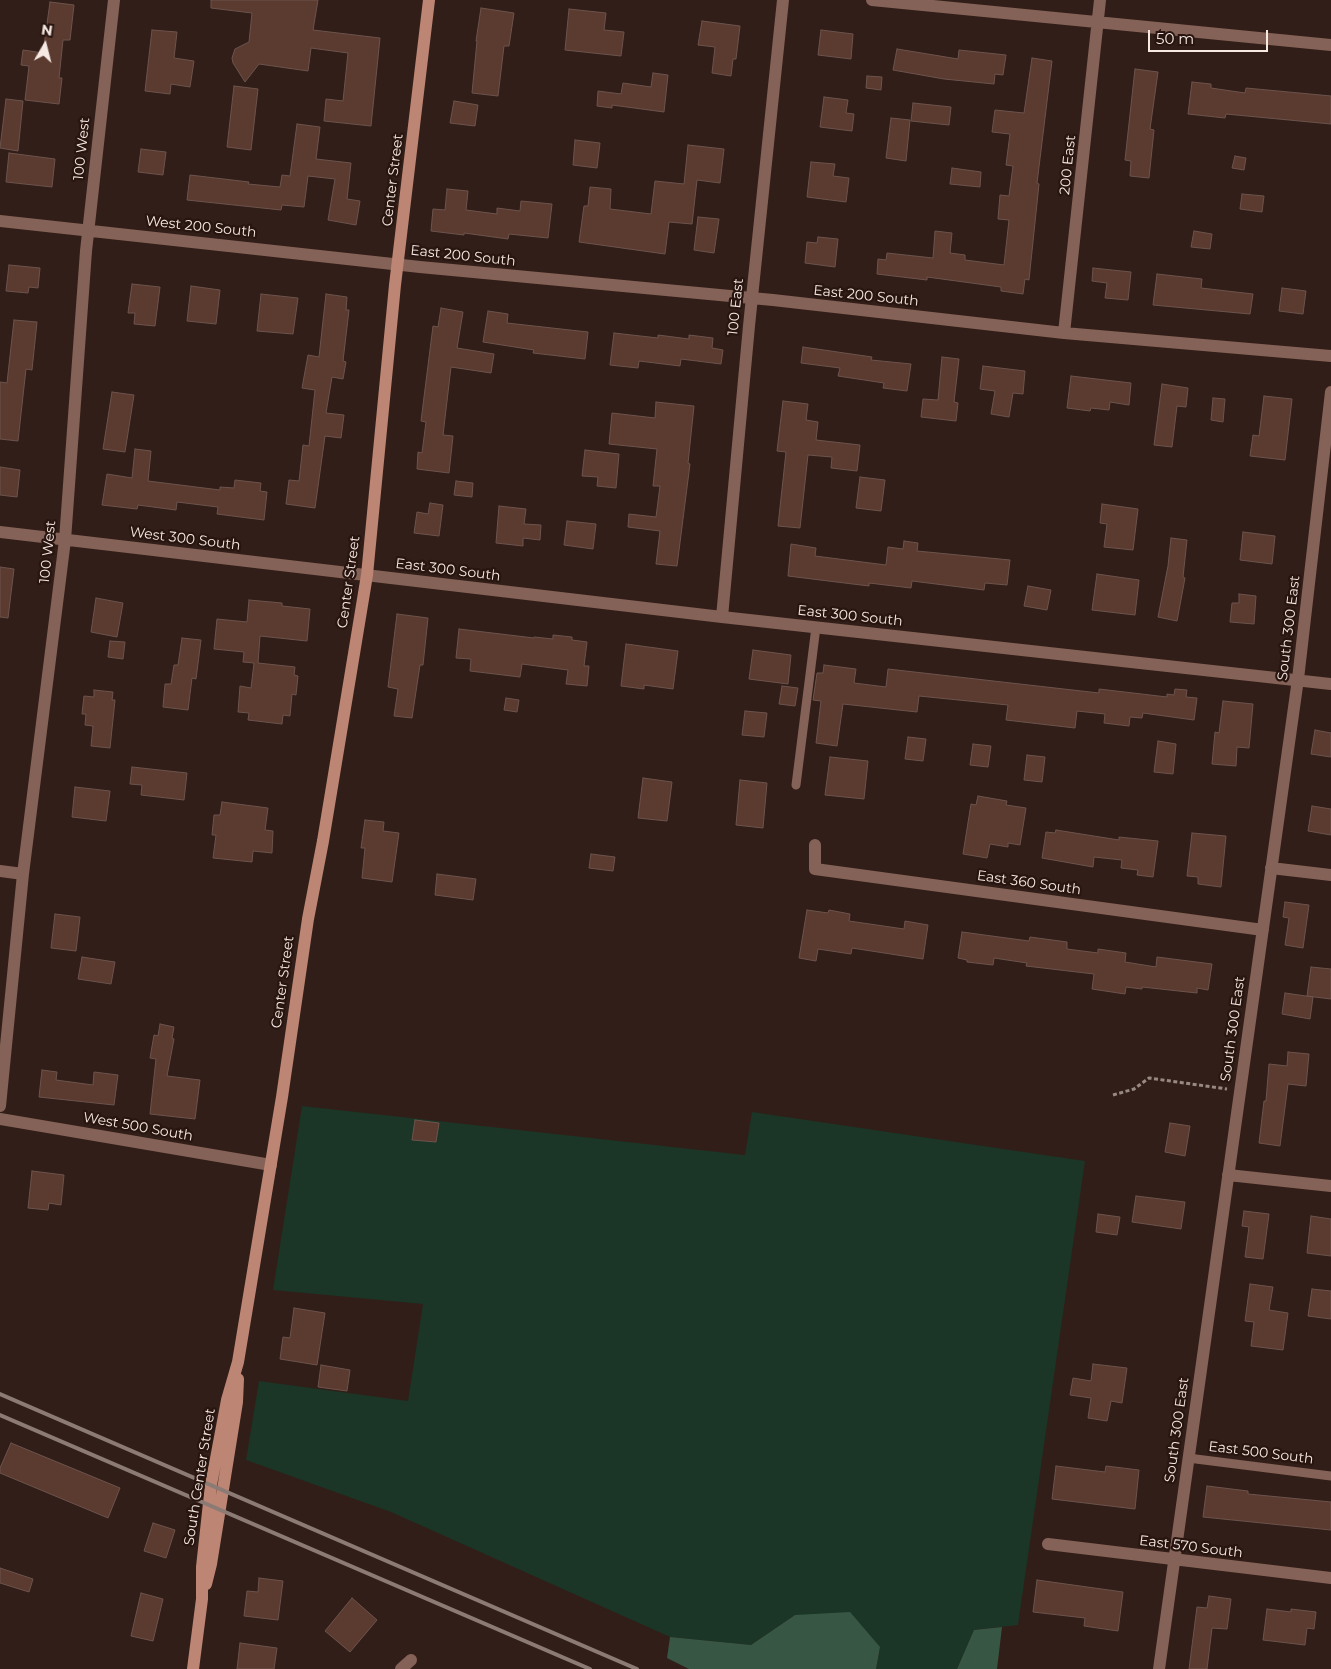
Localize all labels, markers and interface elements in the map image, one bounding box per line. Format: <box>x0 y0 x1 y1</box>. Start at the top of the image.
north arrow <box>20 20 70 70</box>
text: N <box>40 20 54 40</box>
scale bar <box>1151 20 1271 52</box>
text: 50 m <box>1156 29 1194 48</box>
street label: 100 West <box>70 117 94 181</box>
street label: Center Street <box>379 133 407 227</box>
street label: 200 East <box>1057 134 1079 196</box>
street label: West 200 South <box>145 213 257 241</box>
street label: East 200 South <box>410 242 516 270</box>
street label: 100 East <box>725 278 747 336</box>
street label: East 200 South <box>813 282 919 310</box>
street label: 100 West <box>36 520 60 584</box>
street label: West 300 South <box>129 524 241 554</box>
street label: Center Street <box>334 535 364 629</box>
street label: East 300 South <box>394 555 502 585</box>
street label: South 300 East <box>1274 574 1304 682</box>
street label: East 300 South <box>797 602 903 630</box>
street label: East 360 South <box>976 867 1082 899</box>
street label: Center Street <box>268 935 298 1029</box>
street label: South 300 East <box>1217 975 1249 1083</box>
street label: West 500 South <box>82 1109 194 1145</box>
street label: South 300 East <box>1161 1376 1193 1484</box>
street label: South Center Street <box>181 1407 219 1547</box>
street label: East 500 South <box>1207 1438 1315 1468</box>
street label: East 570 South <box>1138 1532 1244 1562</box>

